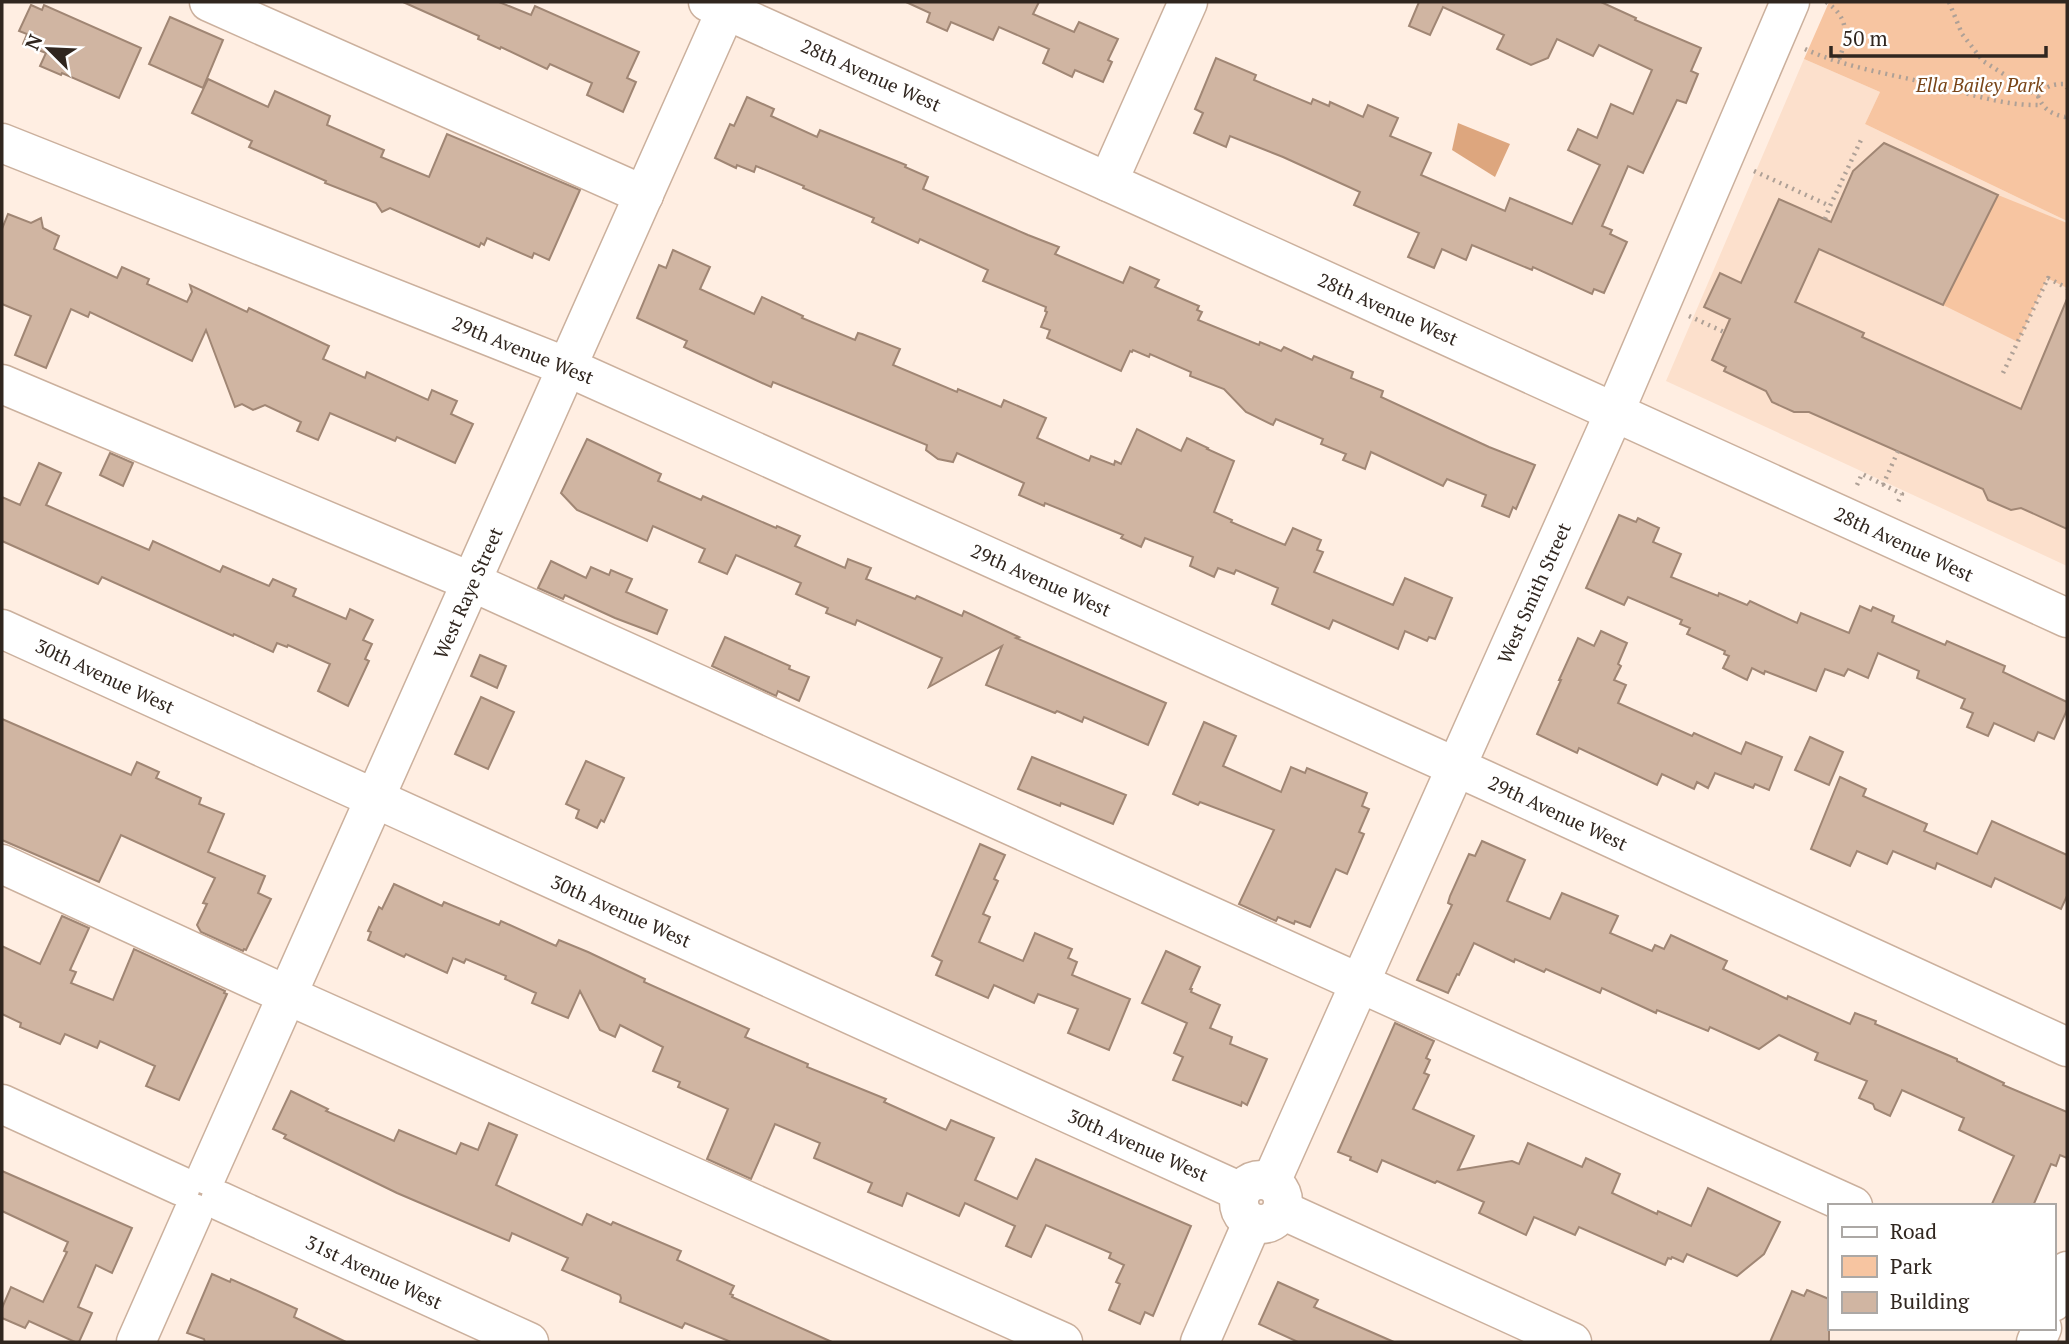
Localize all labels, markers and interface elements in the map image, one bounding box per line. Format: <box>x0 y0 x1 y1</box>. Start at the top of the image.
north arrow <box>14 14 84 84</box>
scale bar <box>1831 14 2046 58</box>
text: 50 m <box>1842 24 1888 52</box>
text: N <box>19 30 48 54</box>
street label: 28th Avenue West <box>797 32 945 117</box>
park label: Ella Bailey Park <box>1915 72 2045 97</box>
street label: 28th Avenue West <box>1314 266 1462 351</box>
street label: 29th Avenue West <box>449 310 598 389</box>
street label: 28th Avenue West <box>1831 500 1978 587</box>
street label: West Smith Street <box>1491 518 1576 667</box>
street label: West Raye Street <box>427 523 508 663</box>
street label: 29th Avenue West <box>967 537 1115 622</box>
street label: 30th Avenue West <box>32 632 179 719</box>
street label: 29th Avenue West <box>1485 769 1632 856</box>
street label: 30th Avenue West <box>547 868 695 953</box>
street label: 30th Avenue West <box>1064 1102 1212 1187</box>
legend <box>1828 1204 2055 1330</box>
text: Road <box>1890 1217 1937 1245</box>
street label: 31st Avenue West <box>302 1229 447 1314</box>
text: Park <box>1890 1252 1932 1280</box>
text: Building <box>1890 1287 1970 1315</box>

